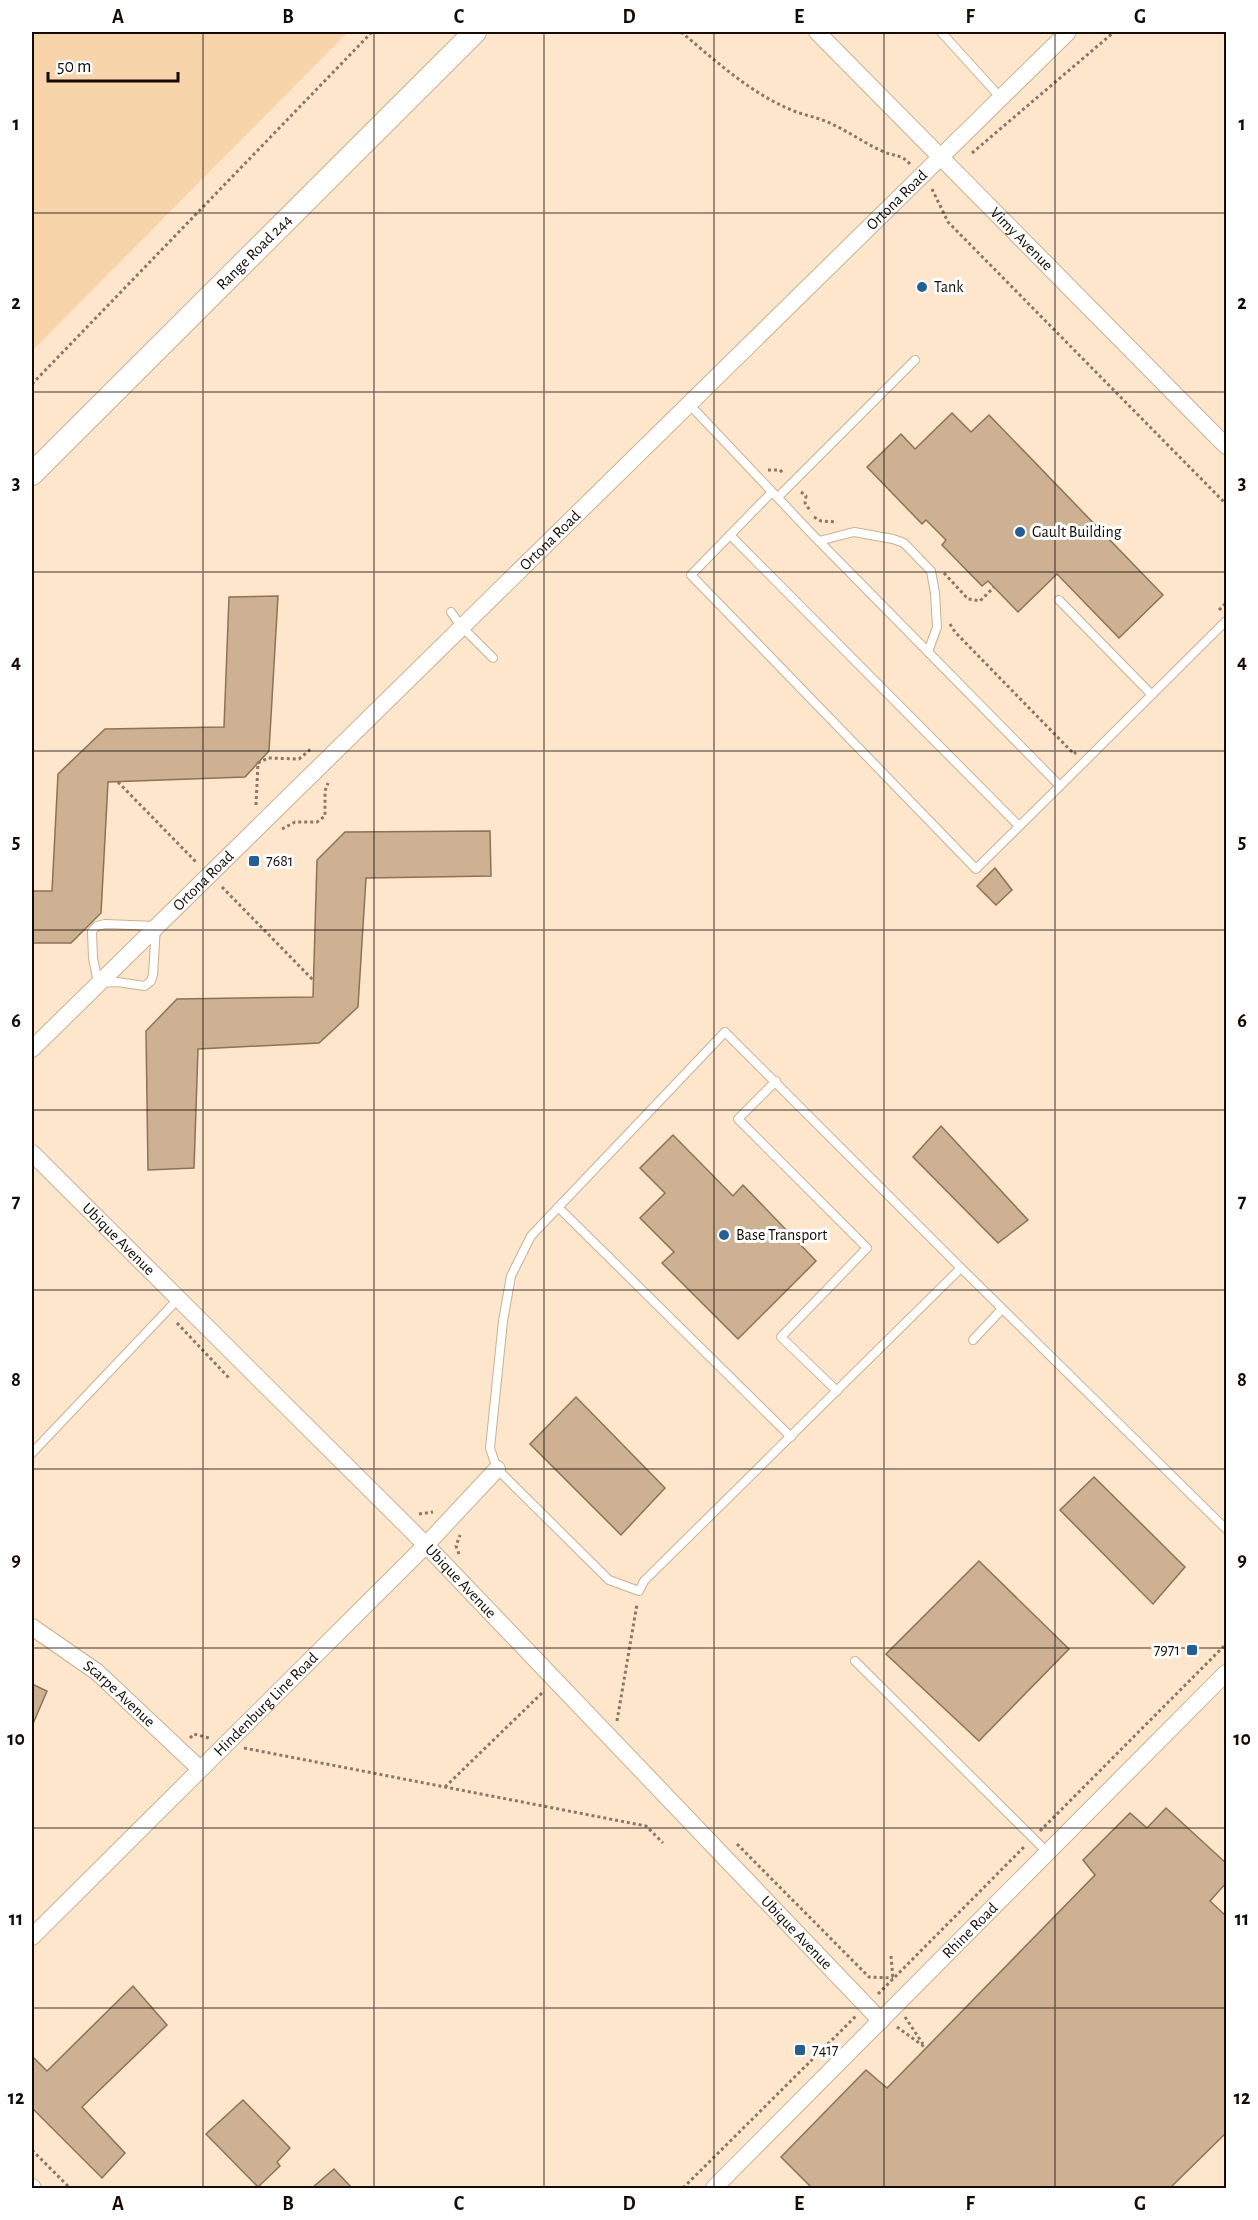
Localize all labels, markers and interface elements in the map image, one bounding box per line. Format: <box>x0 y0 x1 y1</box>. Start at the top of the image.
text: A <box>112 7 124 27</box>
text: B <box>282 7 294 27</box>
text: C <box>454 7 465 27</box>
text: D <box>622 7 636 27</box>
text: E <box>794 7 804 27</box>
text: F <box>965 7 975 27</box>
text: G <box>1134 7 1146 27</box>
scale bar <box>48 45 178 83</box>
text: 50 m <box>57 58 91 76</box>
text: 1 <box>12 114 20 134</box>
text: 1 <box>1238 114 1246 134</box>
street label: Ortona Road <box>863 167 930 233</box>
street label: Vimy Avenue <box>987 204 1056 274</box>
street label: Range Road 244 <box>214 211 295 293</box>
place label: Tank <box>934 279 964 295</box>
marker: Tank <box>915 280 929 294</box>
text: 2 <box>11 293 21 313</box>
text: 2 <box>1237 293 1247 313</box>
text: 3 <box>12 473 20 493</box>
text: 3 <box>1238 473 1246 493</box>
street label: Ortona Road <box>517 507 584 573</box>
place label: Gault Building <box>1032 524 1122 540</box>
marker: Gault Building <box>1013 525 1027 539</box>
text: 4 <box>11 652 21 672</box>
text: 4 <box>1237 652 1247 672</box>
text: 5 <box>12 832 20 852</box>
text: 5 <box>1238 832 1246 852</box>
street label: Ortona Road <box>170 848 237 914</box>
place label: 7681 <box>266 853 293 869</box>
marker: 7681 <box>247 854 261 868</box>
text: 6 <box>11 1011 21 1031</box>
text: 6 <box>1237 1011 1247 1031</box>
text: 7 <box>12 1191 21 1211</box>
text: 7 <box>1238 1191 1247 1211</box>
street label: Ubique Avenue <box>79 1200 158 1278</box>
place label: Base Transport <box>736 1227 827 1243</box>
marker: Base Transport <box>717 1228 731 1242</box>
text: 8 <box>11 1370 21 1390</box>
text: 8 <box>1237 1370 1247 1390</box>
street label: Ubique Avenue <box>422 1541 499 1621</box>
text: 9 <box>11 1550 21 1570</box>
text: 9 <box>1237 1550 1247 1570</box>
place label: 7971 <box>1154 1642 1180 1658</box>
marker: 7971 <box>1185 1643 1199 1657</box>
street label: Hindenburg Line Road <box>211 1649 321 1759</box>
street label: Scarpe Avenue <box>81 1657 158 1730</box>
text: 10 <box>7 1729 25 1749</box>
text: 10 <box>1233 1729 1251 1749</box>
street label: Ubique Avenue <box>758 1893 835 1973</box>
street label: Rhine Road <box>939 1900 1001 1961</box>
text: 11 <box>9 1909 23 1929</box>
text: 11 <box>1235 1909 1249 1929</box>
place label: 7417 <box>812 2042 839 2058</box>
marker: 7417 <box>793 2043 807 2057</box>
text: 12 <box>8 2088 24 2108</box>
text: 12 <box>1234 2088 1250 2108</box>
text: A <box>112 2194 124 2214</box>
text: B <box>282 2194 294 2214</box>
text: C <box>454 2194 465 2214</box>
text: D <box>622 2194 636 2214</box>
text: E <box>794 2194 804 2214</box>
text: F <box>965 2194 975 2214</box>
text: G <box>1134 2194 1146 2214</box>

